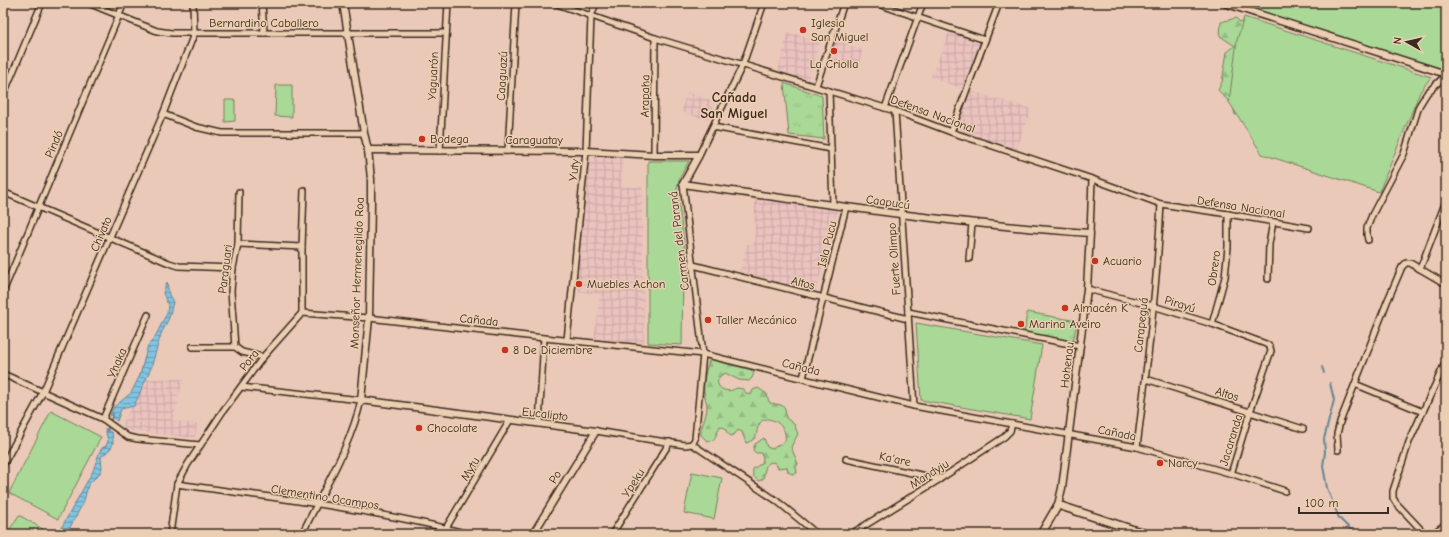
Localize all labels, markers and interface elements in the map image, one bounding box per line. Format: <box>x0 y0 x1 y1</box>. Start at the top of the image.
street label: Bernardino Caballero <box>209 16 319 30</box>
place label: Iglesia San Miguel <box>811 16 868 44</box>
north arrow <box>1387 22 1427 62</box>
marker: Iglesia San Miguel <box>798 25 808 35</box>
text: N <box>1391 36 1405 45</box>
marker: La Criolla <box>829 46 839 56</box>
street label: Yaguarón <box>425 51 441 101</box>
street label: Caaguazú <box>494 51 510 101</box>
place label: La Criolla <box>810 57 858 71</box>
street label: Arapaha <box>638 74 652 118</box>
district label: Cañada San Miguel <box>700 89 768 122</box>
street label: Defensa Nacional <box>889 92 977 136</box>
street label: Pindó <box>42 128 66 160</box>
place label: Bodega <box>430 132 469 146</box>
street label: Caraguatay <box>505 133 563 147</box>
marker: Bodega <box>417 134 427 144</box>
street label: Yuty <box>566 158 582 182</box>
street label: Carmen del Paraná <box>666 191 692 291</box>
street label: Caapucú <box>865 192 911 212</box>
street label: Defensa Nacional <box>1196 193 1286 221</box>
street label: Monseñor Hermenegildo Roa <box>347 197 367 349</box>
street label: Chivato <box>87 214 115 254</box>
street label: Isla Pucu <box>814 219 840 269</box>
street label: Fuerte Olimpo <box>884 222 904 296</box>
street label: Paraguari <box>215 244 235 294</box>
street label: Obrero <box>1205 249 1223 287</box>
place label: Acuario <box>1103 254 1142 268</box>
marker: Acuario <box>1090 256 1100 266</box>
street label: Altos <box>790 273 816 293</box>
place label: Muebles Achon <box>587 277 665 291</box>
marker: Muebles Achon <box>574 279 584 289</box>
street label: Pirayú <box>1163 293 1197 315</box>
street label: Carapeguá <box>1131 297 1151 353</box>
place label: Almacén K <box>1073 301 1128 315</box>
marker: Almacén K <box>1060 303 1070 313</box>
street label: Cañada <box>459 311 499 329</box>
place label: Taller Mecánico <box>716 313 797 327</box>
marker: Taller Mecánico <box>703 315 713 325</box>
place label: Marina Aveiro <box>1029 317 1101 331</box>
marker: Marina Aveiro <box>1016 319 1026 329</box>
street label: Hohenau <box>1057 341 1077 389</box>
place label: 8 De Diciembre <box>513 343 592 357</box>
marker: 8 De Diciembre <box>500 345 510 355</box>
street label: Yhaka <box>104 346 130 380</box>
street label: Pora <box>236 347 262 373</box>
street label: Cañada <box>780 355 822 379</box>
street label: Altos <box>1214 384 1240 404</box>
street label: Eucalipto <box>521 404 569 424</box>
street label: Jacaranda <box>1216 412 1246 468</box>
place label: Chocolate <box>427 421 477 435</box>
street label: Cañada <box>1097 422 1137 444</box>
marker: Chocolate <box>414 423 424 433</box>
street label: Ka'are <box>878 449 912 469</box>
street label: Mytu <box>458 455 482 483</box>
place label: Narcy <box>1168 456 1198 470</box>
street label: Mandyju <box>907 457 951 491</box>
marker: Narcy <box>1155 458 1165 468</box>
street label: Ypeku <box>619 466 647 500</box>
street label: Po <box>546 468 564 486</box>
street label: Clementino Ocampos <box>270 482 380 512</box>
scale bar <box>1299 489 1388 515</box>
text: 100 m <box>1305 496 1338 510</box>

